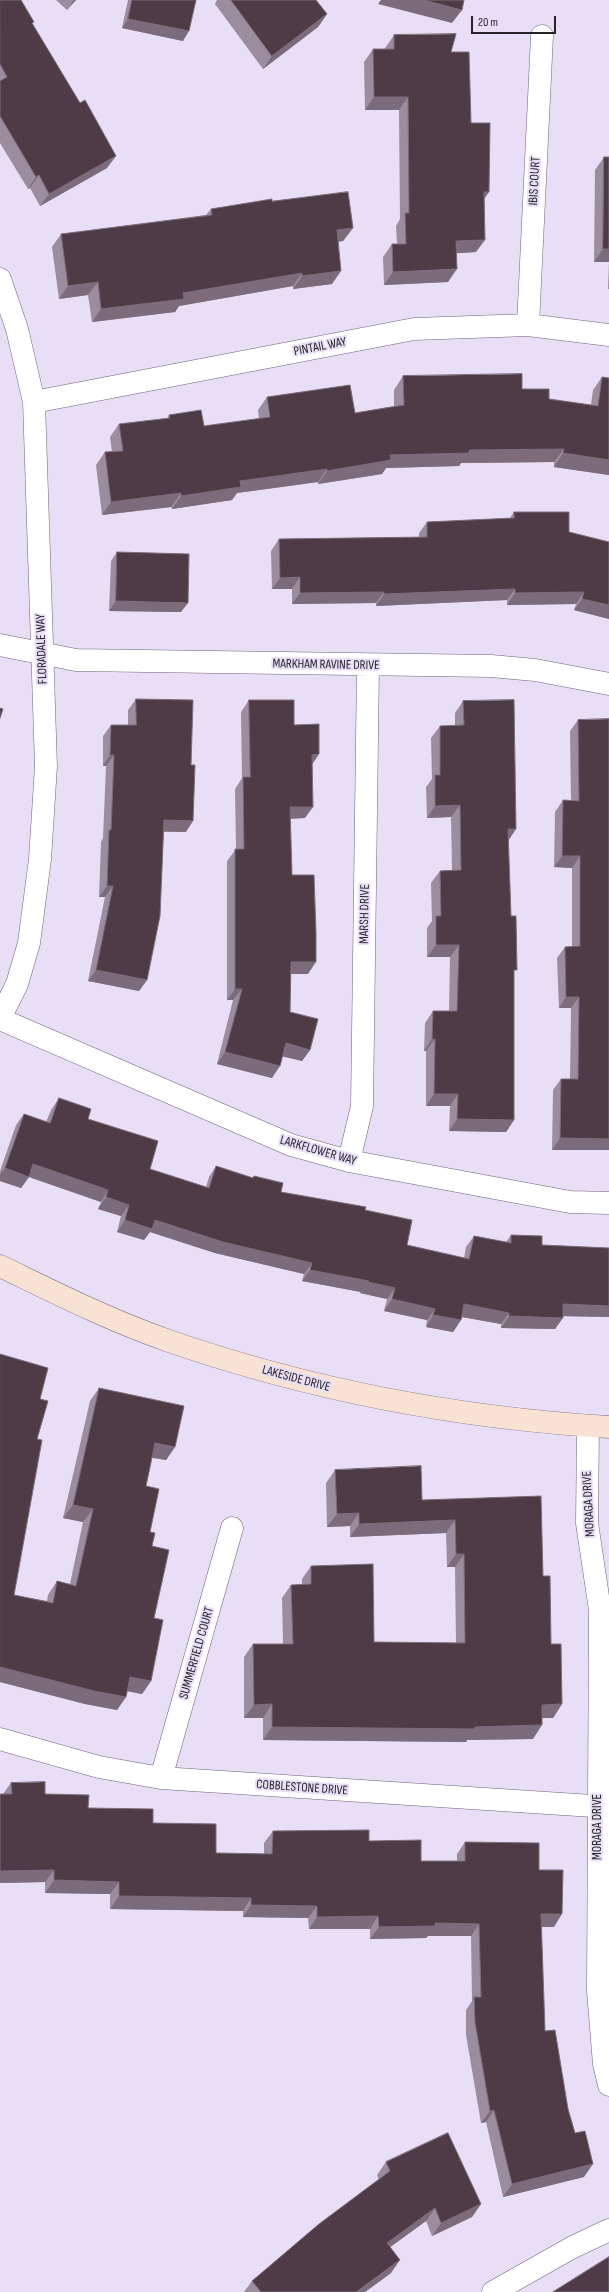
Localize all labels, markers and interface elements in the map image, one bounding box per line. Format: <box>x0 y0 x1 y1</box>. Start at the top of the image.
scale bar <box>473 8 558 34</box>
text: 20 m <box>478 15 498 30</box>
street label: IBIS COURT <box>526 156 544 206</box>
street label: PINTAIL WAY <box>292 334 348 360</box>
street label: FLORADALE WAY <box>33 614 51 684</box>
street label: MARKHAM RAVINE DRIVE <box>272 656 380 674</box>
street label: MARSH DRIVE <box>357 884 373 944</box>
street label: LARKFLOWER WAY <box>278 1133 358 1169</box>
street label: LAKESIDE DRIVE <box>260 1362 332 1396</box>
street label: MORAGA DRIVE <box>579 1471 599 1537</box>
street label: SUMMERFIELD COURT <box>176 1605 218 1701</box>
street label: COBBLESTONE DRIVE <box>256 1777 348 1799</box>
street label: MORAGA DRIVE <box>590 1794 606 1860</box>

